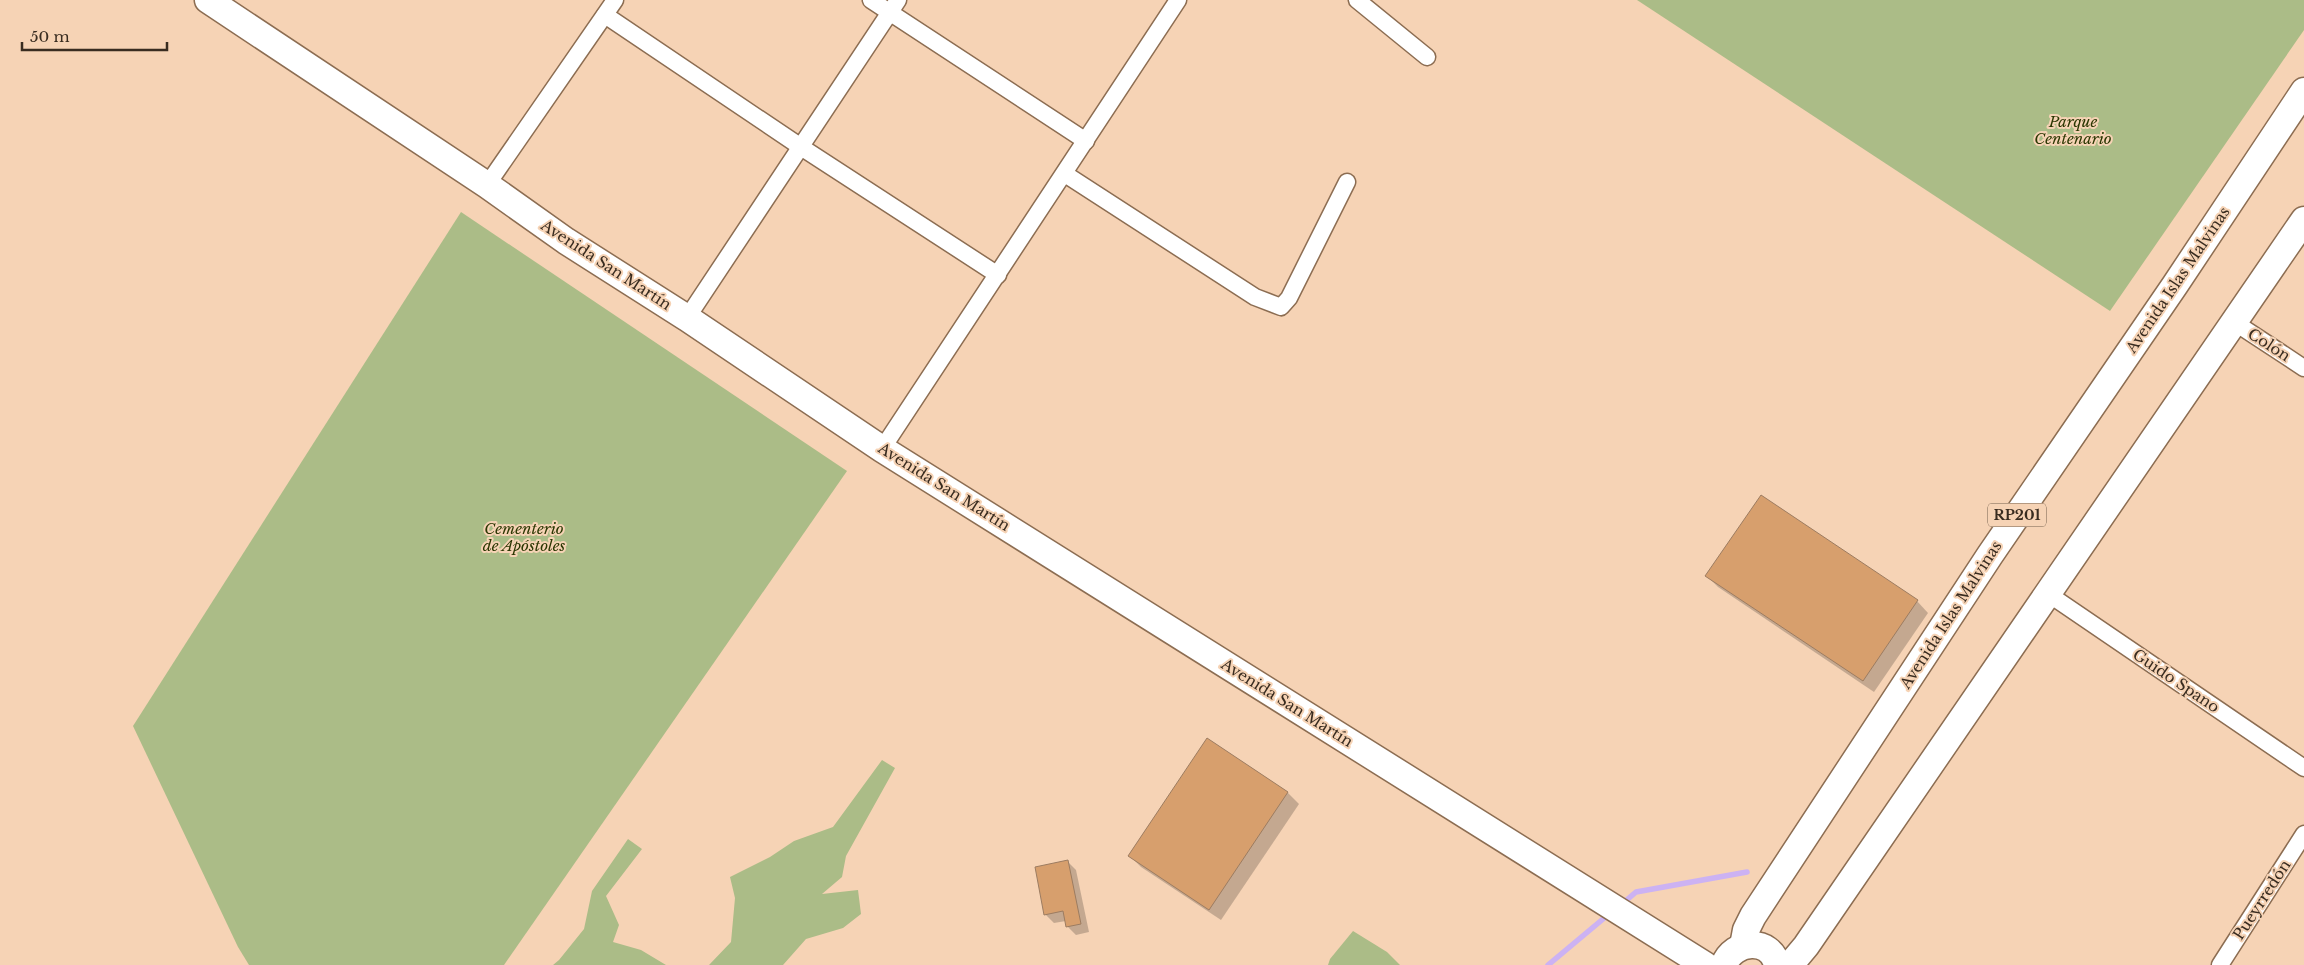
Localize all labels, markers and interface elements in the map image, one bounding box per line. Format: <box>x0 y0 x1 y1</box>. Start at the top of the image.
scale bar <box>22 20 168 52</box>
text: 50 m <box>30 27 70 46</box>
park label: Parque Centenario <box>2034 112 2112 148</box>
street label: Avenida Islas Malvinas <box>2121 203 2234 357</box>
street label: Avenida San Martín <box>537 215 675 314</box>
street label: Colón <box>2244 324 2294 365</box>
street label: Avenida San Martín <box>874 438 1014 535</box>
road number: RP201 <box>1988 504 2046 526</box>
park label: Cementerio de Apóstoles <box>483 519 566 555</box>
street label: Avenida Islas Malvinas <box>1895 537 2006 693</box>
street label: Guido Spano <box>2129 645 2223 717</box>
street label: Avenida San Martín <box>1217 654 1357 751</box>
street label: Pueyrredón <box>2229 856 2294 943</box>

